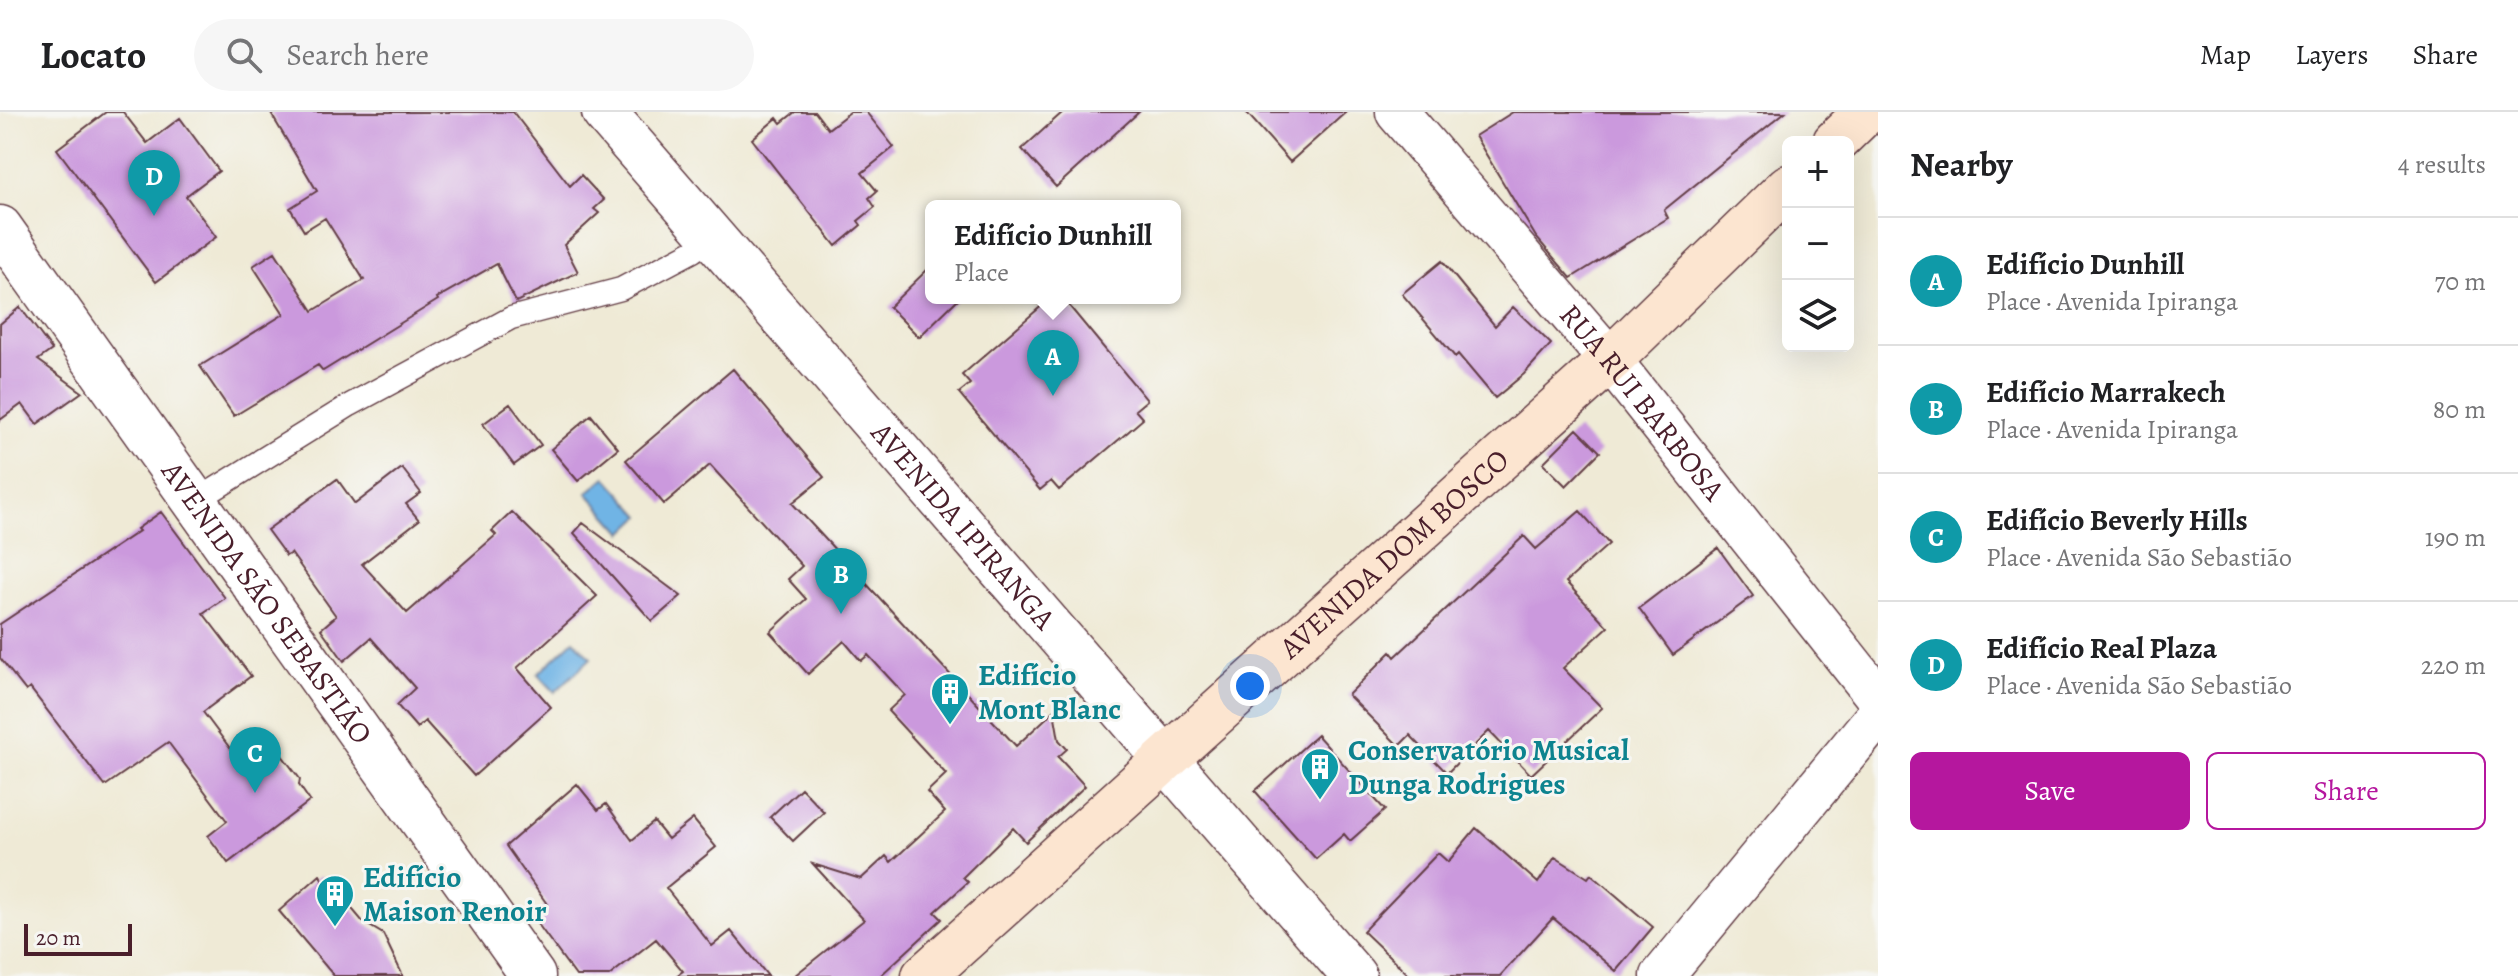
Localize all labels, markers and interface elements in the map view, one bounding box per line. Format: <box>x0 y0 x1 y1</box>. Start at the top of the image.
search box <box>194 19 754 91</box>
text: Locato <box>40 29 146 81</box>
icon: search <box>222 33 266 77</box>
text: Search here <box>286 35 429 75</box>
text: Map <box>2200 36 2251 74</box>
text: Layers <box>2295 36 2368 74</box>
text: Share <box>2412 36 2478 74</box>
map controls <box>1782 136 1854 352</box>
button: + <box>1782 136 1854 208</box>
text: Nearby <box>1910 141 2013 188</box>
text: 4 results <box>2398 147 2486 182</box>
pin: D <box>128 150 180 216</box>
popup <box>925 200 1181 304</box>
button: − <box>1782 208 1854 280</box>
text: Edifício Dunhill <box>954 215 1152 255</box>
text: Edifício Dunhill <box>1986 244 2184 284</box>
text: Place <box>954 255 1009 290</box>
text: A <box>1928 264 1944 299</box>
text: 70 m <box>2434 264 2486 299</box>
button: layers <box>1782 280 1854 352</box>
text: Place · Avenida Ipiranga <box>1986 284 2238 319</box>
street label: RUA RUI BARBOSA <box>1550 295 1734 509</box>
pin: A <box>1027 330 1079 396</box>
text: Edifício Marrakech <box>1986 372 2226 412</box>
text: B <box>1928 392 1944 427</box>
text: 80 m <box>2433 392 2486 427</box>
text: Place · Avenida Ipiranga <box>1986 412 2238 447</box>
street label: AVENIDA IPIRANGA <box>862 413 1065 638</box>
street label: AVENIDA DOM BOSCO <box>1270 440 1518 668</box>
street label: AVENIDA SÃO SEBASTIÃO <box>152 452 382 752</box>
text: Edifício Beverly Hills <box>1986 500 2248 540</box>
text: C <box>1928 520 1944 555</box>
text: 190 m <box>2425 520 2486 555</box>
text: Place · Avenida São Sebastião <box>1986 540 2292 575</box>
pin: B <box>815 548 867 614</box>
text: Edifício Real Plaza <box>1986 628 2217 668</box>
text: D <box>1927 648 1945 683</box>
text: 220 m <box>2421 648 2486 683</box>
place label: Edifício Mont Blanc <box>978 655 1121 729</box>
your location <box>1230 666 1270 706</box>
text: Place · Avenida São Sebastião <box>1986 668 2292 703</box>
building icon: Edifício Mont Blanc <box>929 671 971 726</box>
pin: C <box>229 727 281 793</box>
place label: Conservatório Musical Dunga Rodrigues <box>1348 730 1629 804</box>
building icon: Conservatório Musical Dunga Rodrigues <box>1299 746 1341 801</box>
button: Save <box>1910 752 2190 830</box>
button: Share <box>2206 752 2486 830</box>
place label: Edifício Maison Renoir <box>363 857 547 931</box>
building icon: Edifício Maison Renoir <box>314 873 356 928</box>
scale bar <box>24 920 132 956</box>
text: 20 m <box>36 923 81 953</box>

